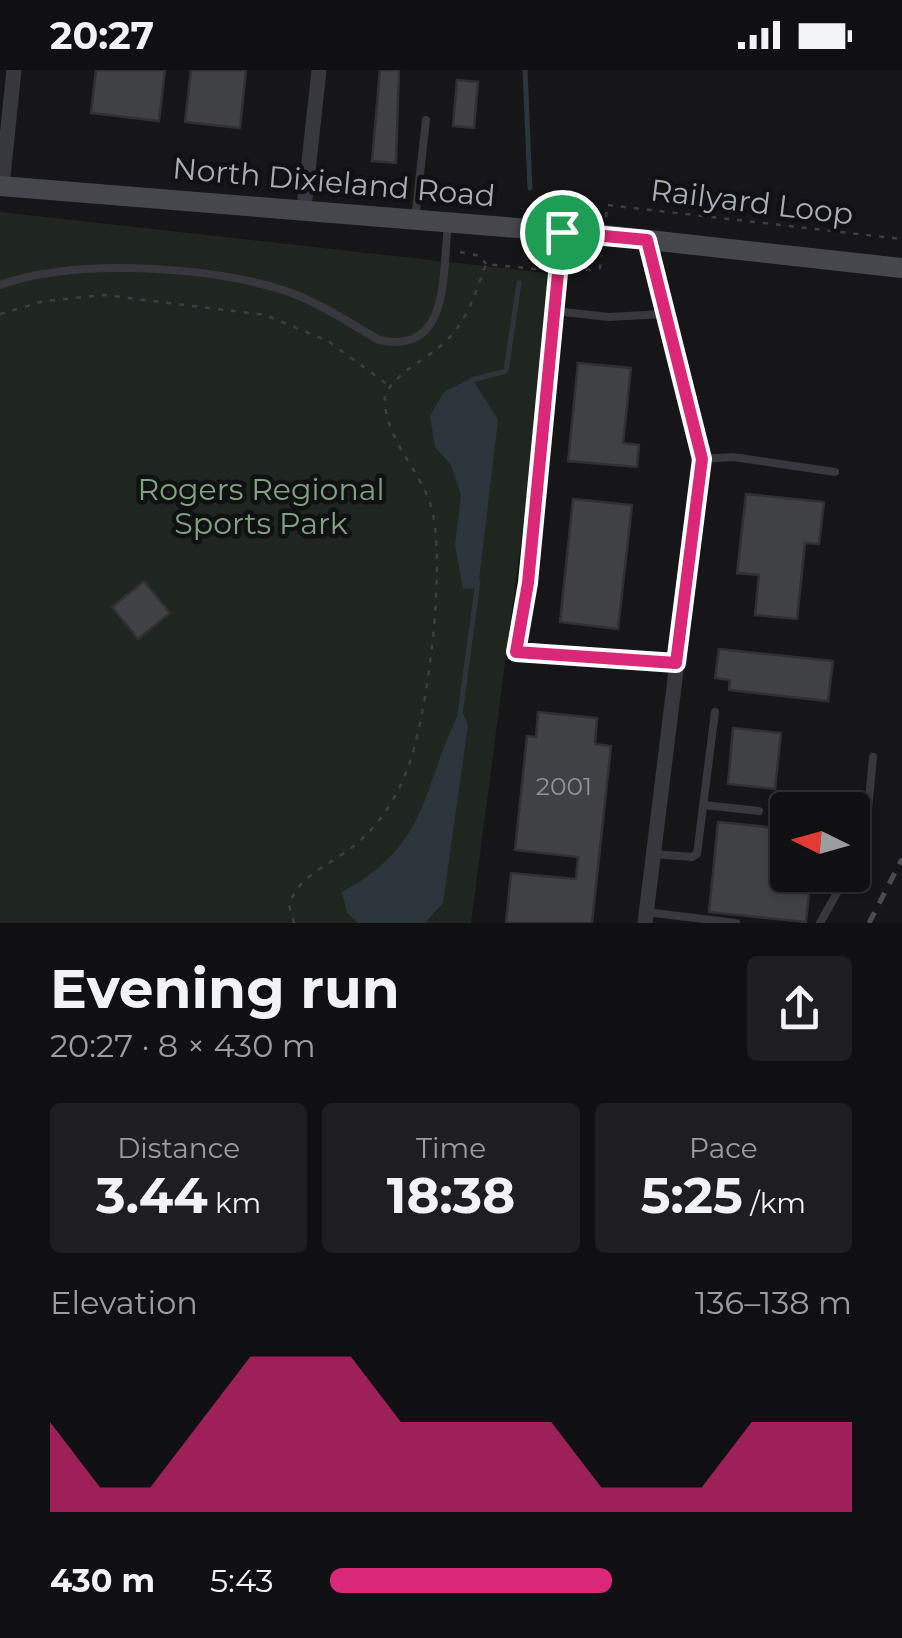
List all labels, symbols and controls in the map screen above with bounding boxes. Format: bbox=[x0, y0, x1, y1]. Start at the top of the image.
text: 20:27 bbox=[50, 12, 154, 59]
street label: North Dixieland Road bbox=[171, 149, 497, 215]
street label: Railyard Loop bbox=[649, 171, 855, 233]
pin bbox=[520, 190, 605, 275]
icon: arrive bbox=[535, 205, 590, 260]
park label: Rogers Regional Sports Park bbox=[138, 471, 384, 542]
house number: 2001 bbox=[536, 771, 592, 801]
north arrow bbox=[770, 792, 870, 892]
map controls bbox=[770, 792, 870, 892]
text: Evening run bbox=[50, 955, 400, 1022]
button: share bbox=[747, 956, 852, 1061]
text: 20:27 · 8 × 430 m bbox=[50, 1026, 316, 1065]
text: Distance bbox=[117, 1131, 240, 1165]
text: Time bbox=[416, 1131, 486, 1165]
text: Pace bbox=[689, 1131, 758, 1165]
text: 3.44 bbox=[96, 1165, 208, 1226]
text: 18:38 bbox=[387, 1165, 515, 1226]
text: 5:25 bbox=[641, 1165, 743, 1226]
text: km bbox=[208, 1186, 261, 1220]
text: /km bbox=[743, 1186, 806, 1220]
text: Elevation bbox=[50, 1283, 198, 1322]
text: 136–138 m bbox=[695, 1283, 852, 1322]
text: 430 m bbox=[50, 1561, 155, 1600]
text: 5:43 bbox=[210, 1561, 274, 1600]

